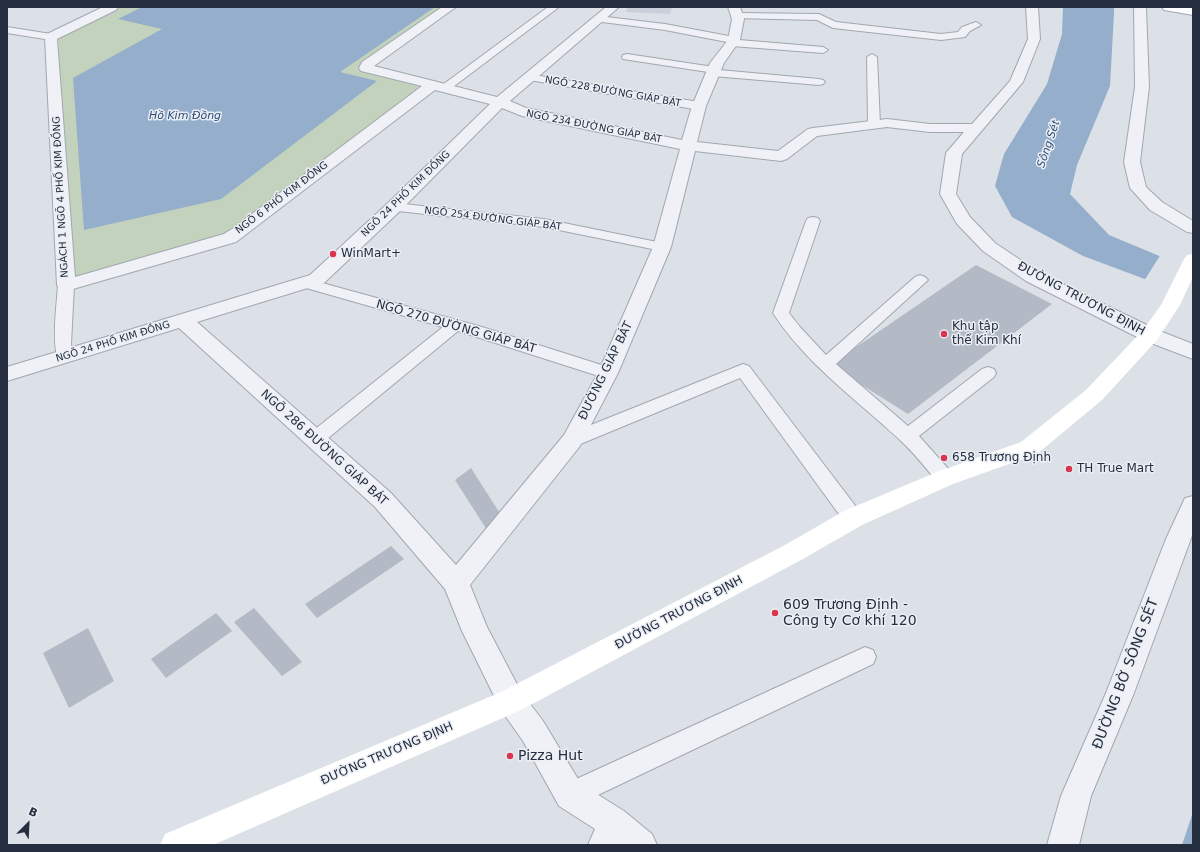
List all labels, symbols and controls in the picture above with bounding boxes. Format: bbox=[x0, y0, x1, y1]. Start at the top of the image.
street label: NGÕ 228 ĐƯỜNG GIÁP BÁT bbox=[544, 74, 682, 110]
street label: NGÕ 234 ĐƯỜNG GIÁP BÁT bbox=[525, 108, 663, 146]
water label: Hồ Kim Đồng bbox=[149, 109, 221, 123]
street label: NGÁCH 1 NGÕ 4 PHỐ KIM ĐỒNG bbox=[51, 116, 71, 278]
water label: Sông Sét bbox=[1035, 119, 1063, 169]
street label: NGÕ 24 PHỐ KIM ĐỒNG bbox=[359, 148, 453, 240]
street label: NGÕ 6 PHỐ KIM ĐỒNG bbox=[233, 159, 331, 237]
street label: NGÕ 254 ĐƯỜNG GIÁP BÁT bbox=[424, 205, 562, 233]
place label: WinMart+ bbox=[341, 247, 401, 261]
marker: WinMart+ bbox=[328, 249, 338, 259]
street label: ĐƯỜNG TRƯƠNG ĐỊNH bbox=[1015, 259, 1147, 339]
street label: NGÕ 270 ĐƯỜNG GIÁP BÁT bbox=[374, 297, 538, 357]
street label: NGÕ 24 PHỐ KIM ĐỒNG bbox=[54, 319, 172, 365]
street label: ĐƯỜNG GIÁP BÁT bbox=[576, 319, 636, 423]
place label: Khu tập thể Kim Khí bbox=[952, 320, 1021, 348]
marker: Khu tập thể Kim Khí bbox=[939, 329, 949, 339]
street label: NGÕ 286 ĐƯỜNG GIÁP BÁT bbox=[258, 387, 390, 509]
place label: 658 Trương Định bbox=[952, 451, 1051, 465]
marker: 658 Trương Định bbox=[939, 453, 949, 463]
place label: TH True Mart bbox=[1077, 462, 1154, 476]
marker: TH True Mart bbox=[1064, 464, 1074, 474]
street label: ĐƯỜNG TRƯƠNG ĐỊNH bbox=[613, 573, 745, 653]
street label: ĐƯỜNG BỜ SÔNG SÉT bbox=[1089, 596, 1163, 752]
place label: 609 Trương Định - Công ty Cơ khí 120 bbox=[783, 597, 917, 630]
marker: 609 Trương Định - Công ty Cơ khí 120 bbox=[770, 608, 780, 618]
street label: ĐƯỜNG TRƯƠNG ĐỊNH bbox=[319, 720, 455, 788]
place label: Pizza Hut bbox=[518, 748, 583, 764]
marker: Pizza Hut bbox=[505, 751, 515, 761]
north arrow bbox=[8, 804, 48, 844]
text: B bbox=[27, 805, 40, 820]

